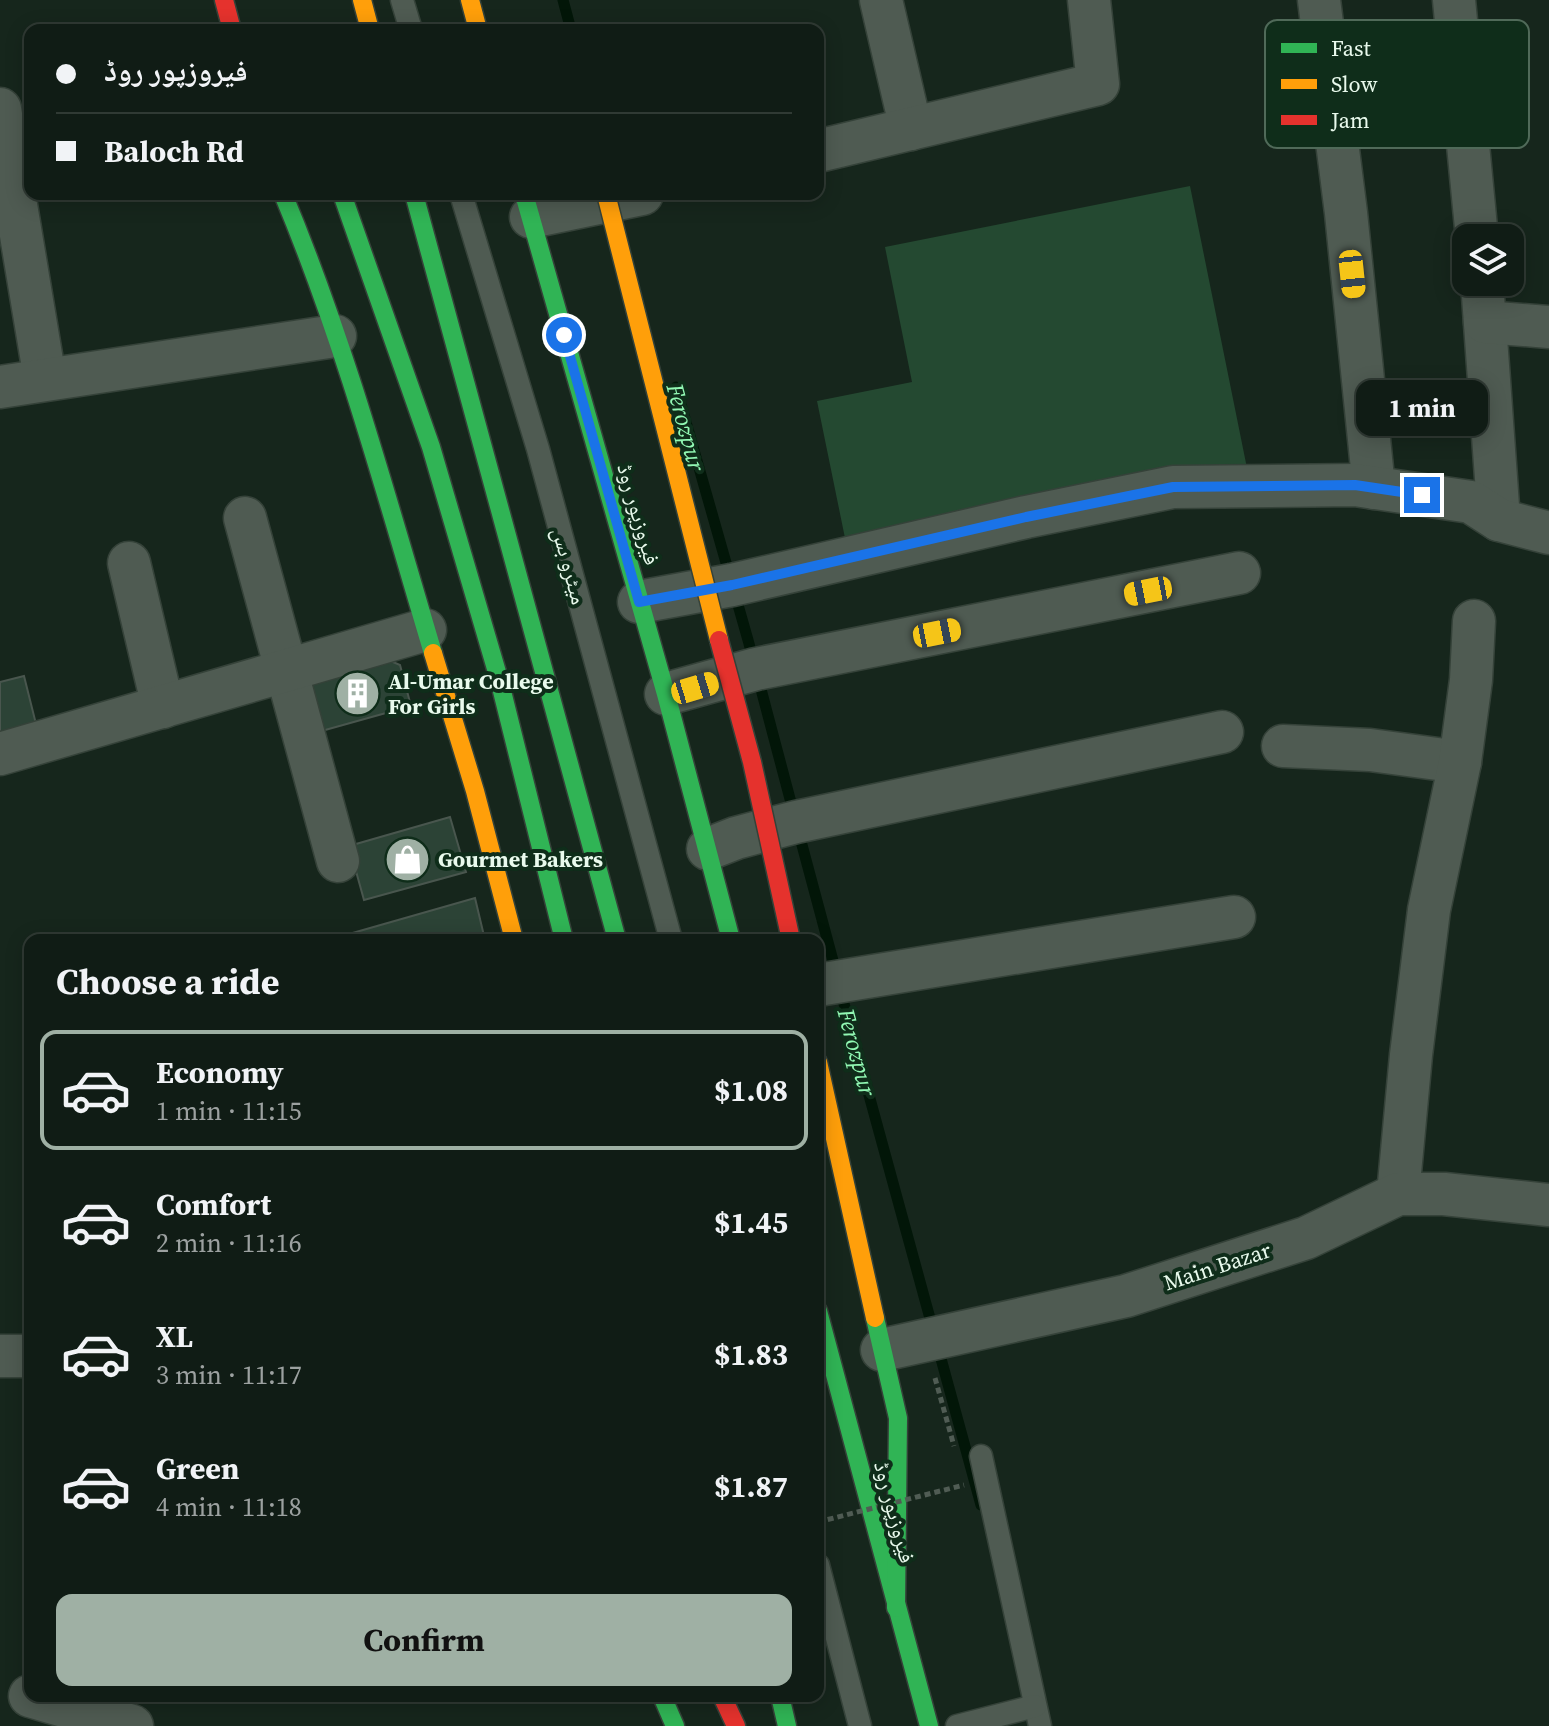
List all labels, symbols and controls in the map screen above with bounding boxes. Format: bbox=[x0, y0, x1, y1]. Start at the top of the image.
legend bbox=[1265, 20, 1529, 148]
text: Fast bbox=[1331, 33, 1372, 63]
text: فیروزپور روڈ bbox=[104, 50, 248, 91]
text: Slow bbox=[1331, 69, 1378, 99]
text: Jam bbox=[1330, 105, 1370, 135]
text: Baloch Rd bbox=[104, 131, 244, 172]
map controls bbox=[1452, 224, 1524, 296]
button: layers bbox=[1452, 224, 1524, 296]
car bbox=[1338, 249, 1366, 299]
route start bbox=[546, 317, 582, 353]
water label: Ferozpur bbox=[658, 378, 714, 476]
callout: 1 min bbox=[1356, 379, 1488, 435]
text: 1 min bbox=[1388, 390, 1456, 426]
street label: فیروزپور روڈ bbox=[610, 460, 668, 568]
route end bbox=[1404, 477, 1440, 513]
street label: میٹرو بس bbox=[545, 524, 595, 608]
car bbox=[1122, 575, 1174, 607]
car bbox=[911, 617, 963, 649]
place label: Al-Umar College For Girls bbox=[388, 666, 554, 721]
building icon: Al-Umar College For Girls bbox=[333, 670, 381, 718]
car bbox=[669, 670, 721, 706]
shop icon: Gourmet Bakers bbox=[383, 835, 431, 883]
place label: Gourmet Bakers bbox=[438, 844, 603, 874]
text: Choose a ride bbox=[56, 957, 279, 1006]
water label: Ferozpur bbox=[829, 1003, 885, 1101]
text: Economy bbox=[156, 1052, 284, 1093]
icon: car bbox=[60, 1054, 132, 1126]
text: $1.08 bbox=[714, 1070, 788, 1111]
text: 1 min · 11:15 bbox=[156, 1093, 302, 1129]
text: Comfort bbox=[156, 1184, 271, 1225]
icon: car bbox=[60, 1186, 132, 1258]
text: $1.45 bbox=[714, 1202, 788, 1243]
text: 2 min · 11:16 bbox=[156, 1225, 302, 1261]
street label: Main Bazar bbox=[1160, 1234, 1275, 1297]
text: XL bbox=[156, 1316, 193, 1357]
icon: car bbox=[60, 1318, 132, 1390]
text: $1.83 bbox=[714, 1334, 788, 1375]
text: 3 min · 11:17 bbox=[156, 1357, 302, 1393]
text: Green bbox=[156, 1448, 239, 1489]
icon: car bbox=[60, 1450, 132, 1522]
street label: فیروزپور روڈ bbox=[867, 1458, 923, 1566]
text: $1.87 bbox=[714, 1466, 788, 1507]
text: 4 min · 11:18 bbox=[156, 1489, 302, 1525]
button: Confirm bbox=[56, 1594, 792, 1686]

